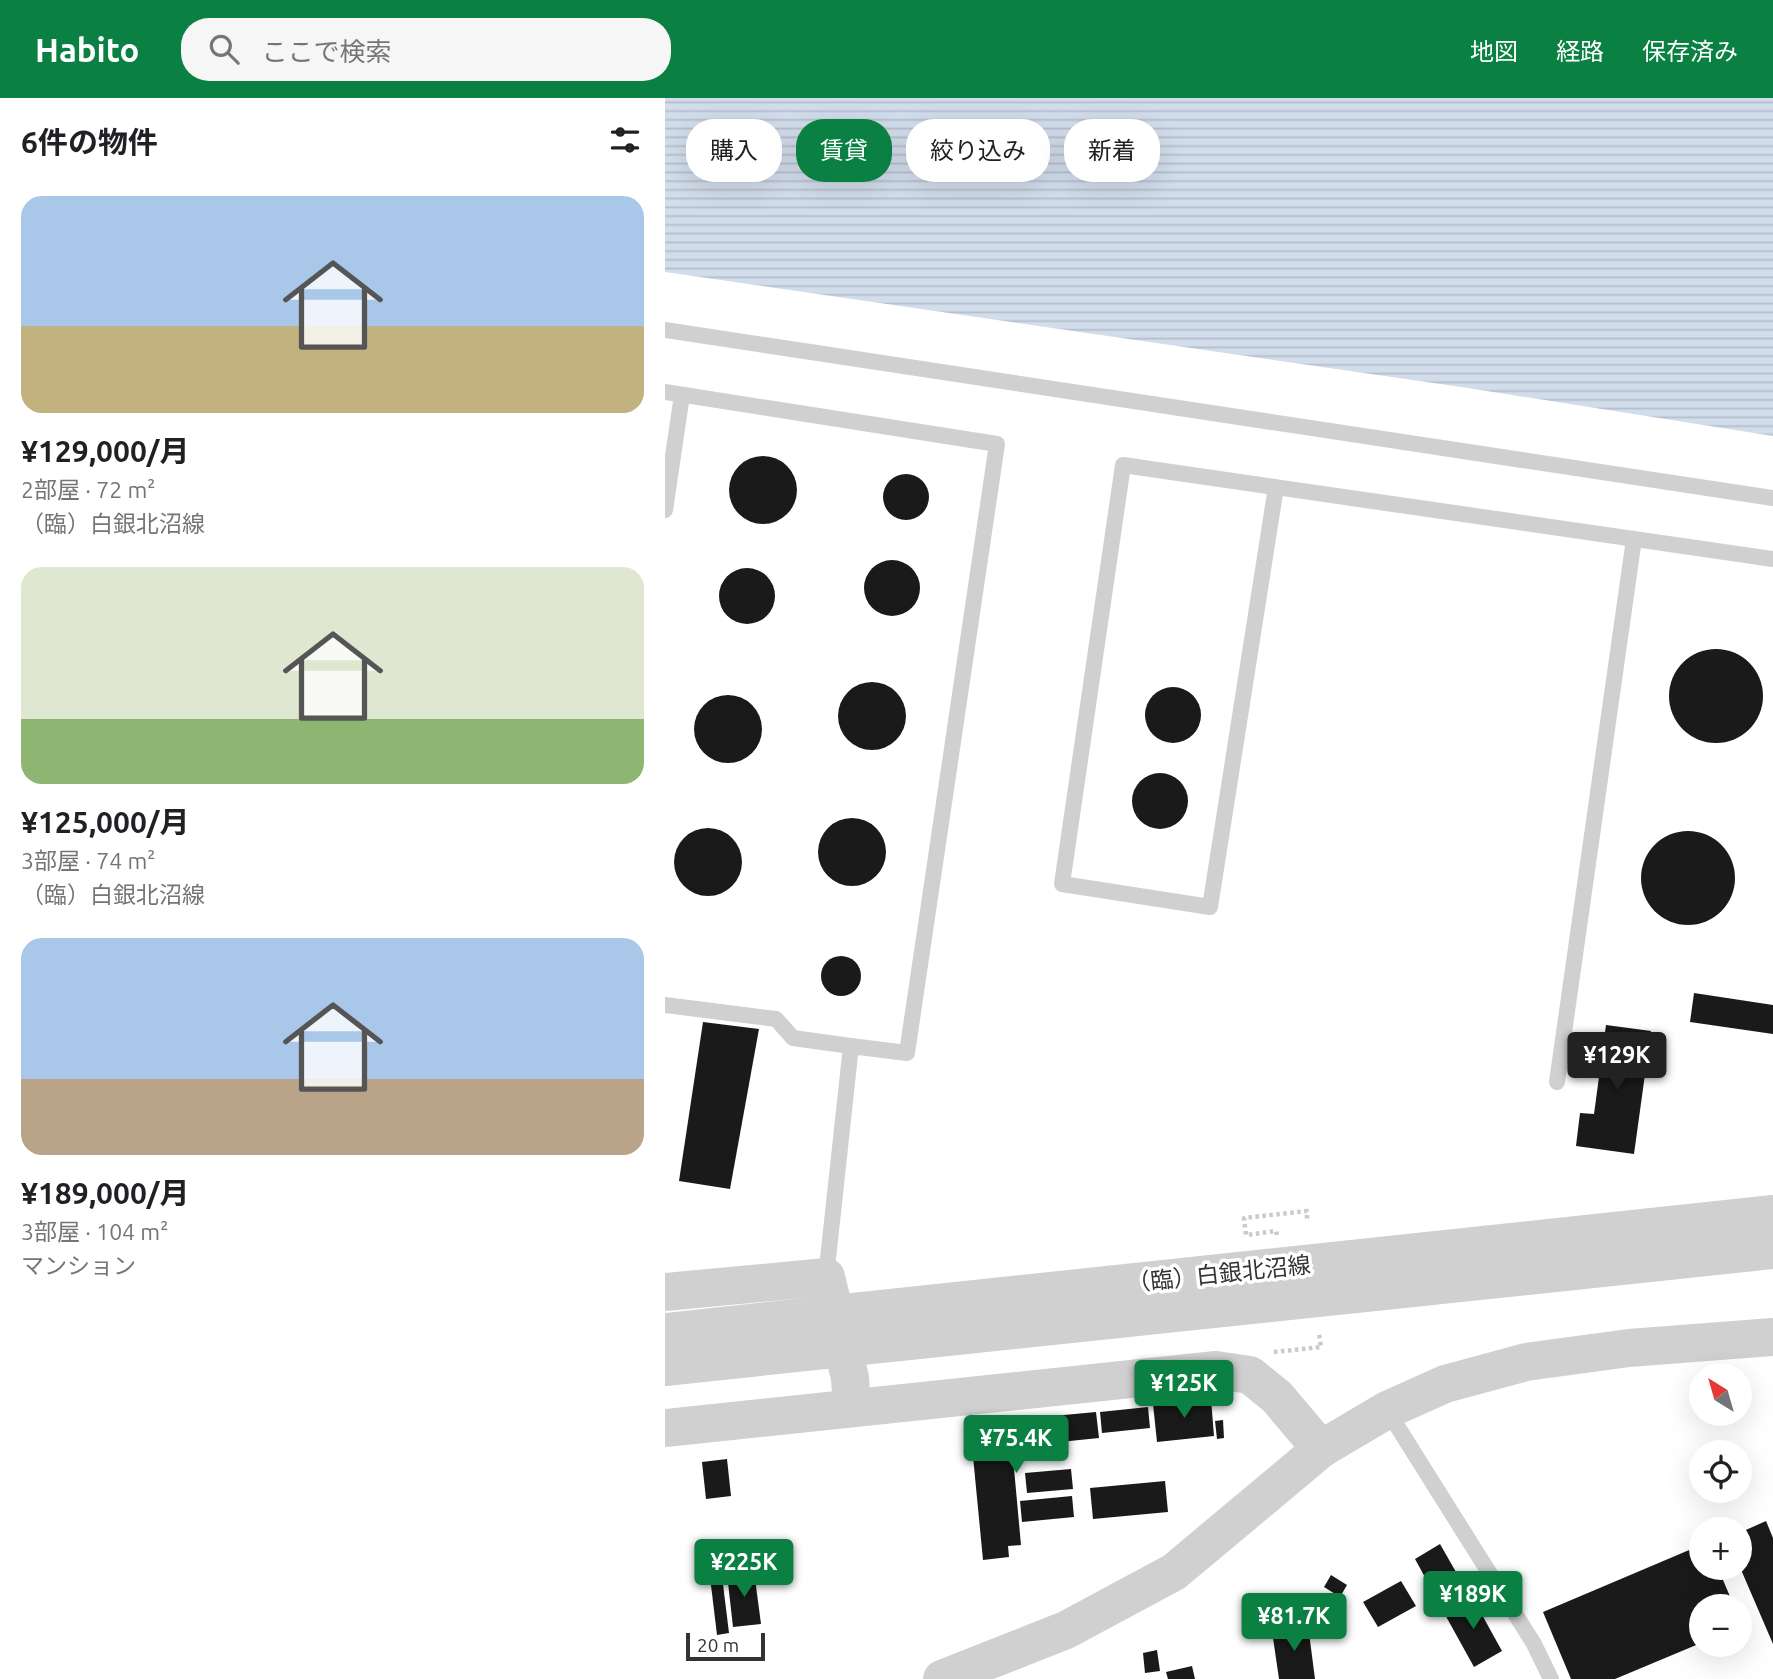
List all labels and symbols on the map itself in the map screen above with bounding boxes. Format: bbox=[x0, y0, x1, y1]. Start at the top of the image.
pin: ¥129K bbox=[1568, 1032, 1666, 1092]
street label: （臨）白銀北沼線 bbox=[1126, 1251, 1312, 1296]
pin: ¥125K bbox=[1135, 1360, 1233, 1420]
north arrow bbox=[1689, 1363, 1752, 1426]
pin: ¥75.4K bbox=[959, 1416, 1073, 1475]
pin: ¥225K bbox=[695, 1540, 793, 1599]
pin: ¥189K bbox=[1424, 1572, 1522, 1631]
pin: ¥81.7K bbox=[1237, 1594, 1351, 1653]
scale bar bbox=[686, 1630, 765, 1662]

